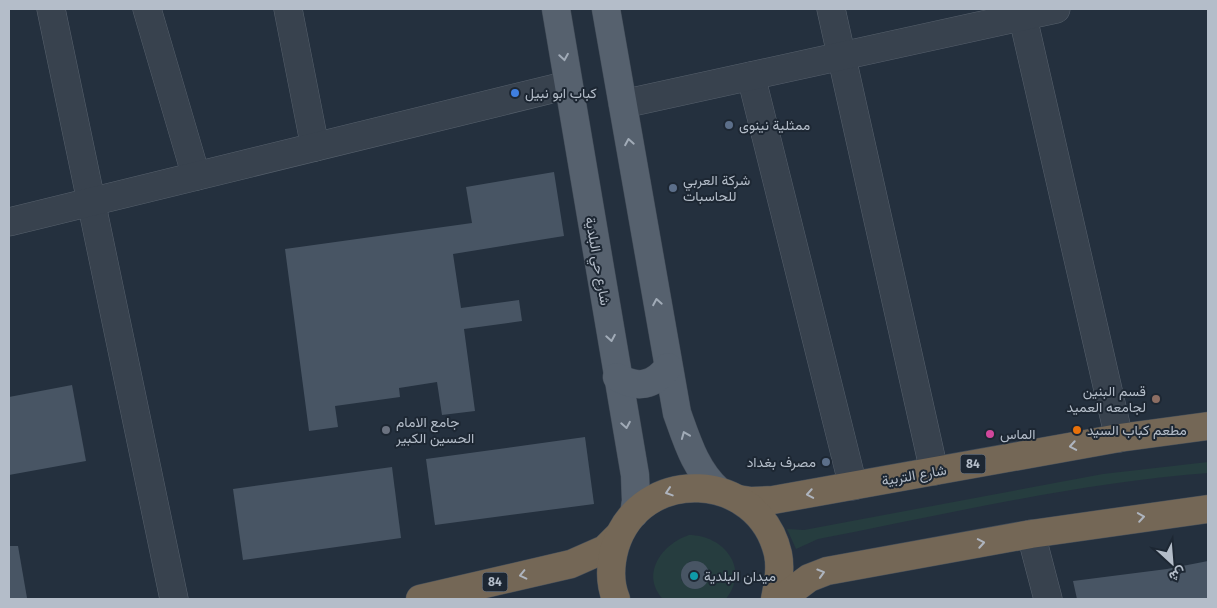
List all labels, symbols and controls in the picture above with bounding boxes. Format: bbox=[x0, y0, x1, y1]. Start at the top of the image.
one-way arrow bbox=[558, 52, 568, 61]
place label: كباب ابو نبيل bbox=[525, 85, 597, 102]
marker: كباب ابو نبيل bbox=[509, 87, 521, 99]
place label: ممثلية نينوى bbox=[739, 117, 810, 134]
marker: ممثلية نينوى bbox=[723, 119, 735, 131]
one-way arrow bbox=[625, 137, 635, 146]
place label: شركة العربي للحاسبات bbox=[683, 172, 750, 205]
marker: شركة العربي للحاسبات bbox=[667, 182, 679, 194]
street label: شارع حي البلدية bbox=[578, 215, 614, 307]
one-way arrow bbox=[652, 297, 662, 306]
one-way arrow bbox=[605, 334, 615, 342]
place label: قسم البنين لجامعه العميد bbox=[1066, 383, 1146, 416]
marker: قسم البنين لجامعه العميد bbox=[1150, 393, 1162, 405]
place label: جامع الامام الحسين الكبير bbox=[395, 414, 474, 447]
one-way arrow bbox=[620, 420, 630, 429]
place label: مطعم كباب السيد bbox=[1087, 422, 1187, 439]
marker: جامع الامام الحسين الكبير bbox=[380, 424, 392, 436]
marker: مطعم كباب السيد bbox=[1071, 424, 1083, 436]
place label: الماس bbox=[1000, 426, 1036, 443]
marker: الماس bbox=[984, 428, 996, 440]
one-way arrow bbox=[681, 431, 691, 439]
one-way arrow bbox=[1069, 440, 1078, 450]
place label: مصرف بغداد bbox=[747, 454, 816, 471]
road number: 84 bbox=[960, 454, 986, 474]
marker: مصرف بغداد bbox=[820, 456, 832, 468]
street label: شارع التربية bbox=[880, 461, 948, 492]
one-way arrow bbox=[665, 486, 674, 496]
one-way arrow bbox=[806, 488, 815, 498]
one-way arrow bbox=[1138, 512, 1146, 523]
one-way arrow bbox=[977, 538, 985, 548]
north arrow bbox=[1147, 538, 1197, 588]
text: ش bbox=[1166, 563, 1189, 586]
place label: ميدان البلدية bbox=[704, 568, 776, 585]
one-way arrow bbox=[519, 569, 528, 580]
one-way arrow bbox=[817, 569, 825, 579]
marker: ميدان البلدية bbox=[688, 570, 700, 582]
road number: 84 bbox=[482, 572, 508, 592]

